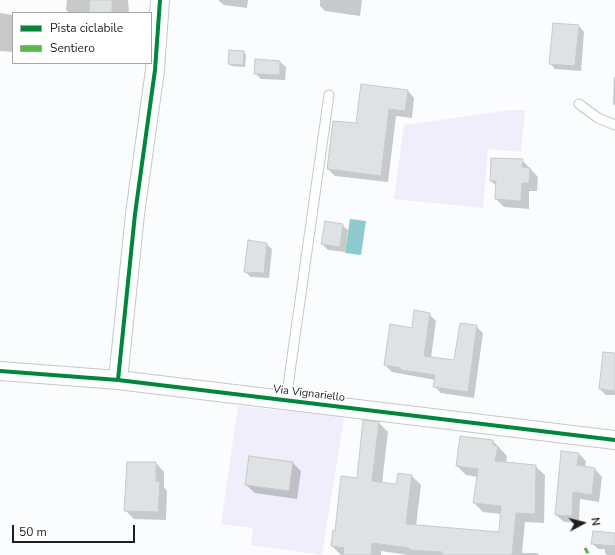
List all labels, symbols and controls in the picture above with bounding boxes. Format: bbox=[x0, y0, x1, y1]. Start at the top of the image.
legend bbox=[12, 12, 152, 64]
text: Pista ciclabile bbox=[50, 20, 123, 36]
text: Sentiero bbox=[50, 40, 95, 56]
street label: Via Vignariello bbox=[272, 383, 346, 405]
north arrow bbox=[563, 503, 603, 543]
text: N bbox=[587, 516, 603, 526]
scale bar bbox=[14, 517, 137, 543]
text: 50 m bbox=[19, 524, 47, 540]

